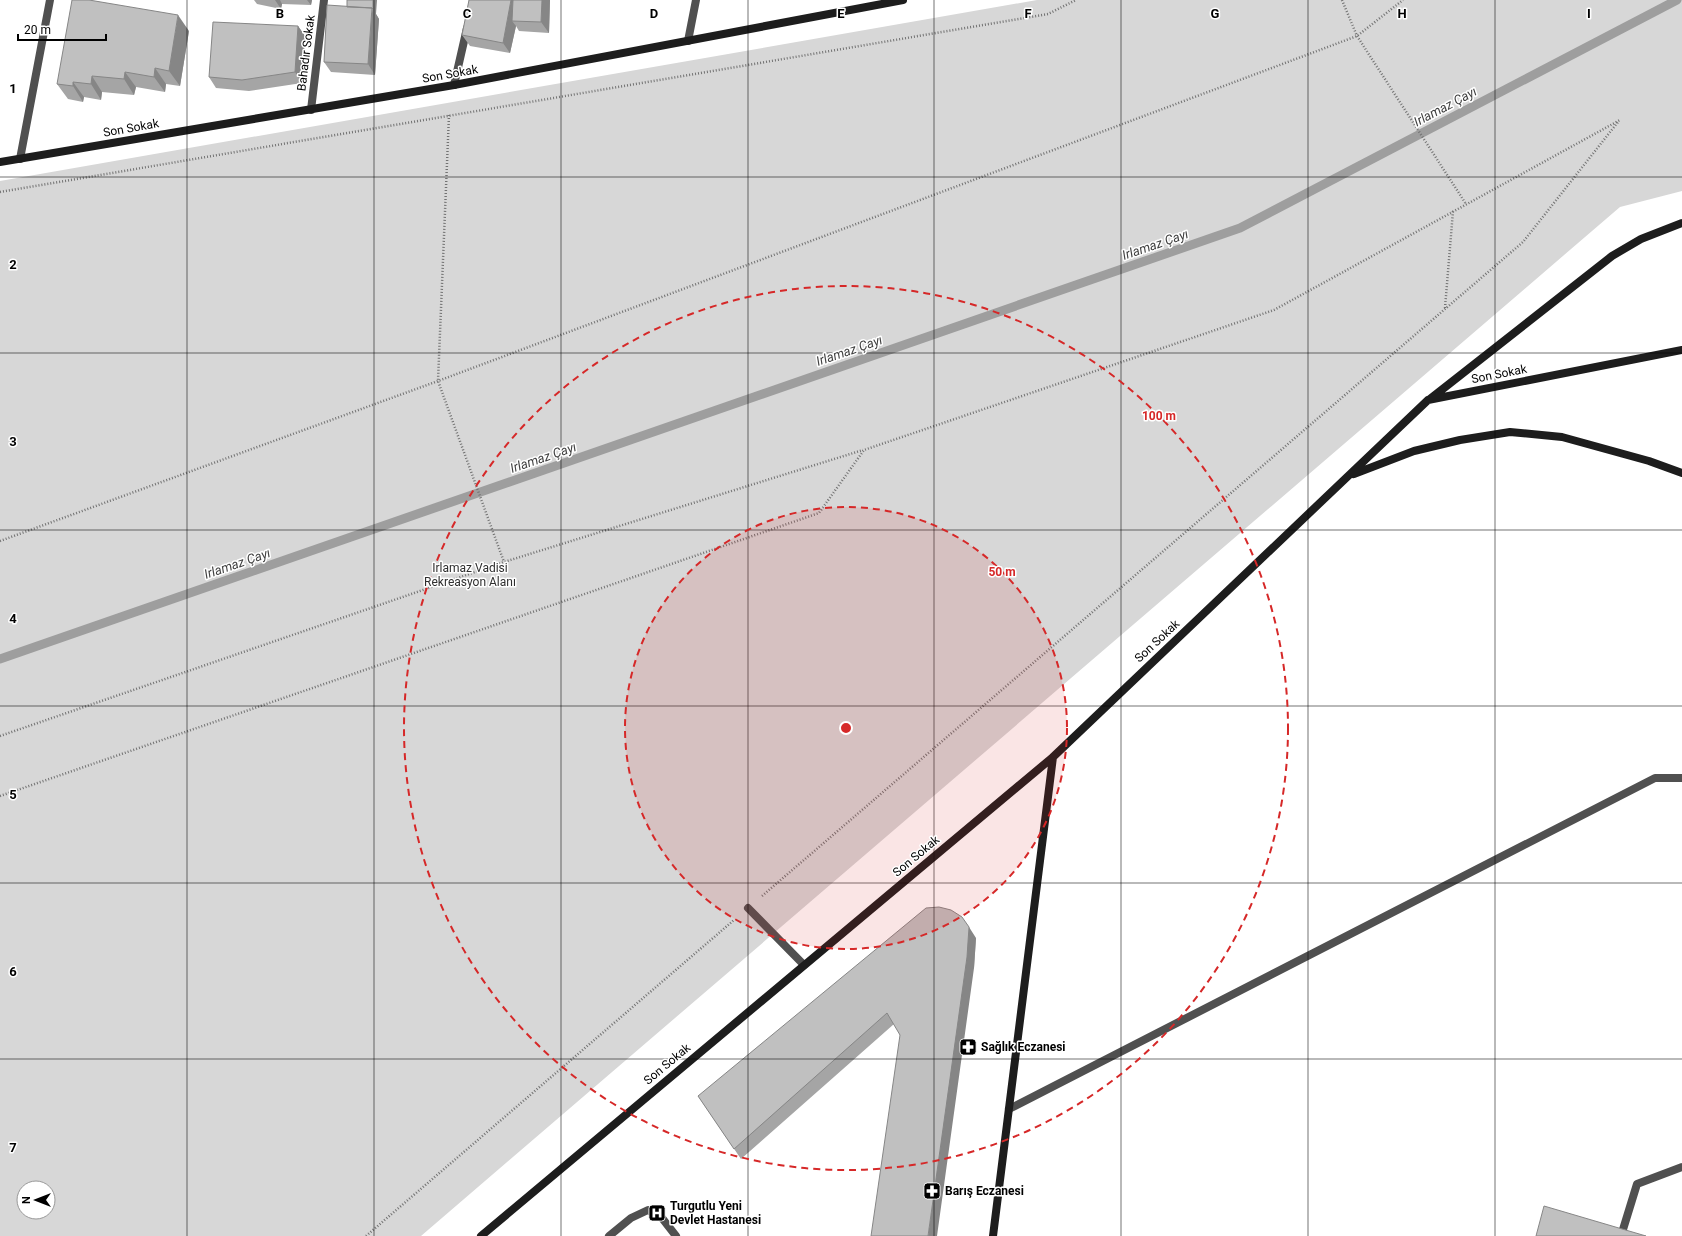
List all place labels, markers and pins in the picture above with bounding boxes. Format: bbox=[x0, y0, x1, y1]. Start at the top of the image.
centre of rings bbox=[839, 721, 853, 735]
pharmacy icon: Sağlık Eczanesi bbox=[958, 1037, 978, 1057]
place label: Sağlık Eczanesi bbox=[981, 1040, 1065, 1054]
pharmacy icon: Barış Eczanesi bbox=[922, 1181, 942, 1201]
place label: Barış Eczanesi bbox=[945, 1184, 1024, 1198]
place label: Turgutlu Yeni Devlet Hastanesi bbox=[670, 1199, 761, 1227]
hospital icon: Turgutlu Yeni Devlet Hastanesi bbox=[647, 1203, 667, 1223]

